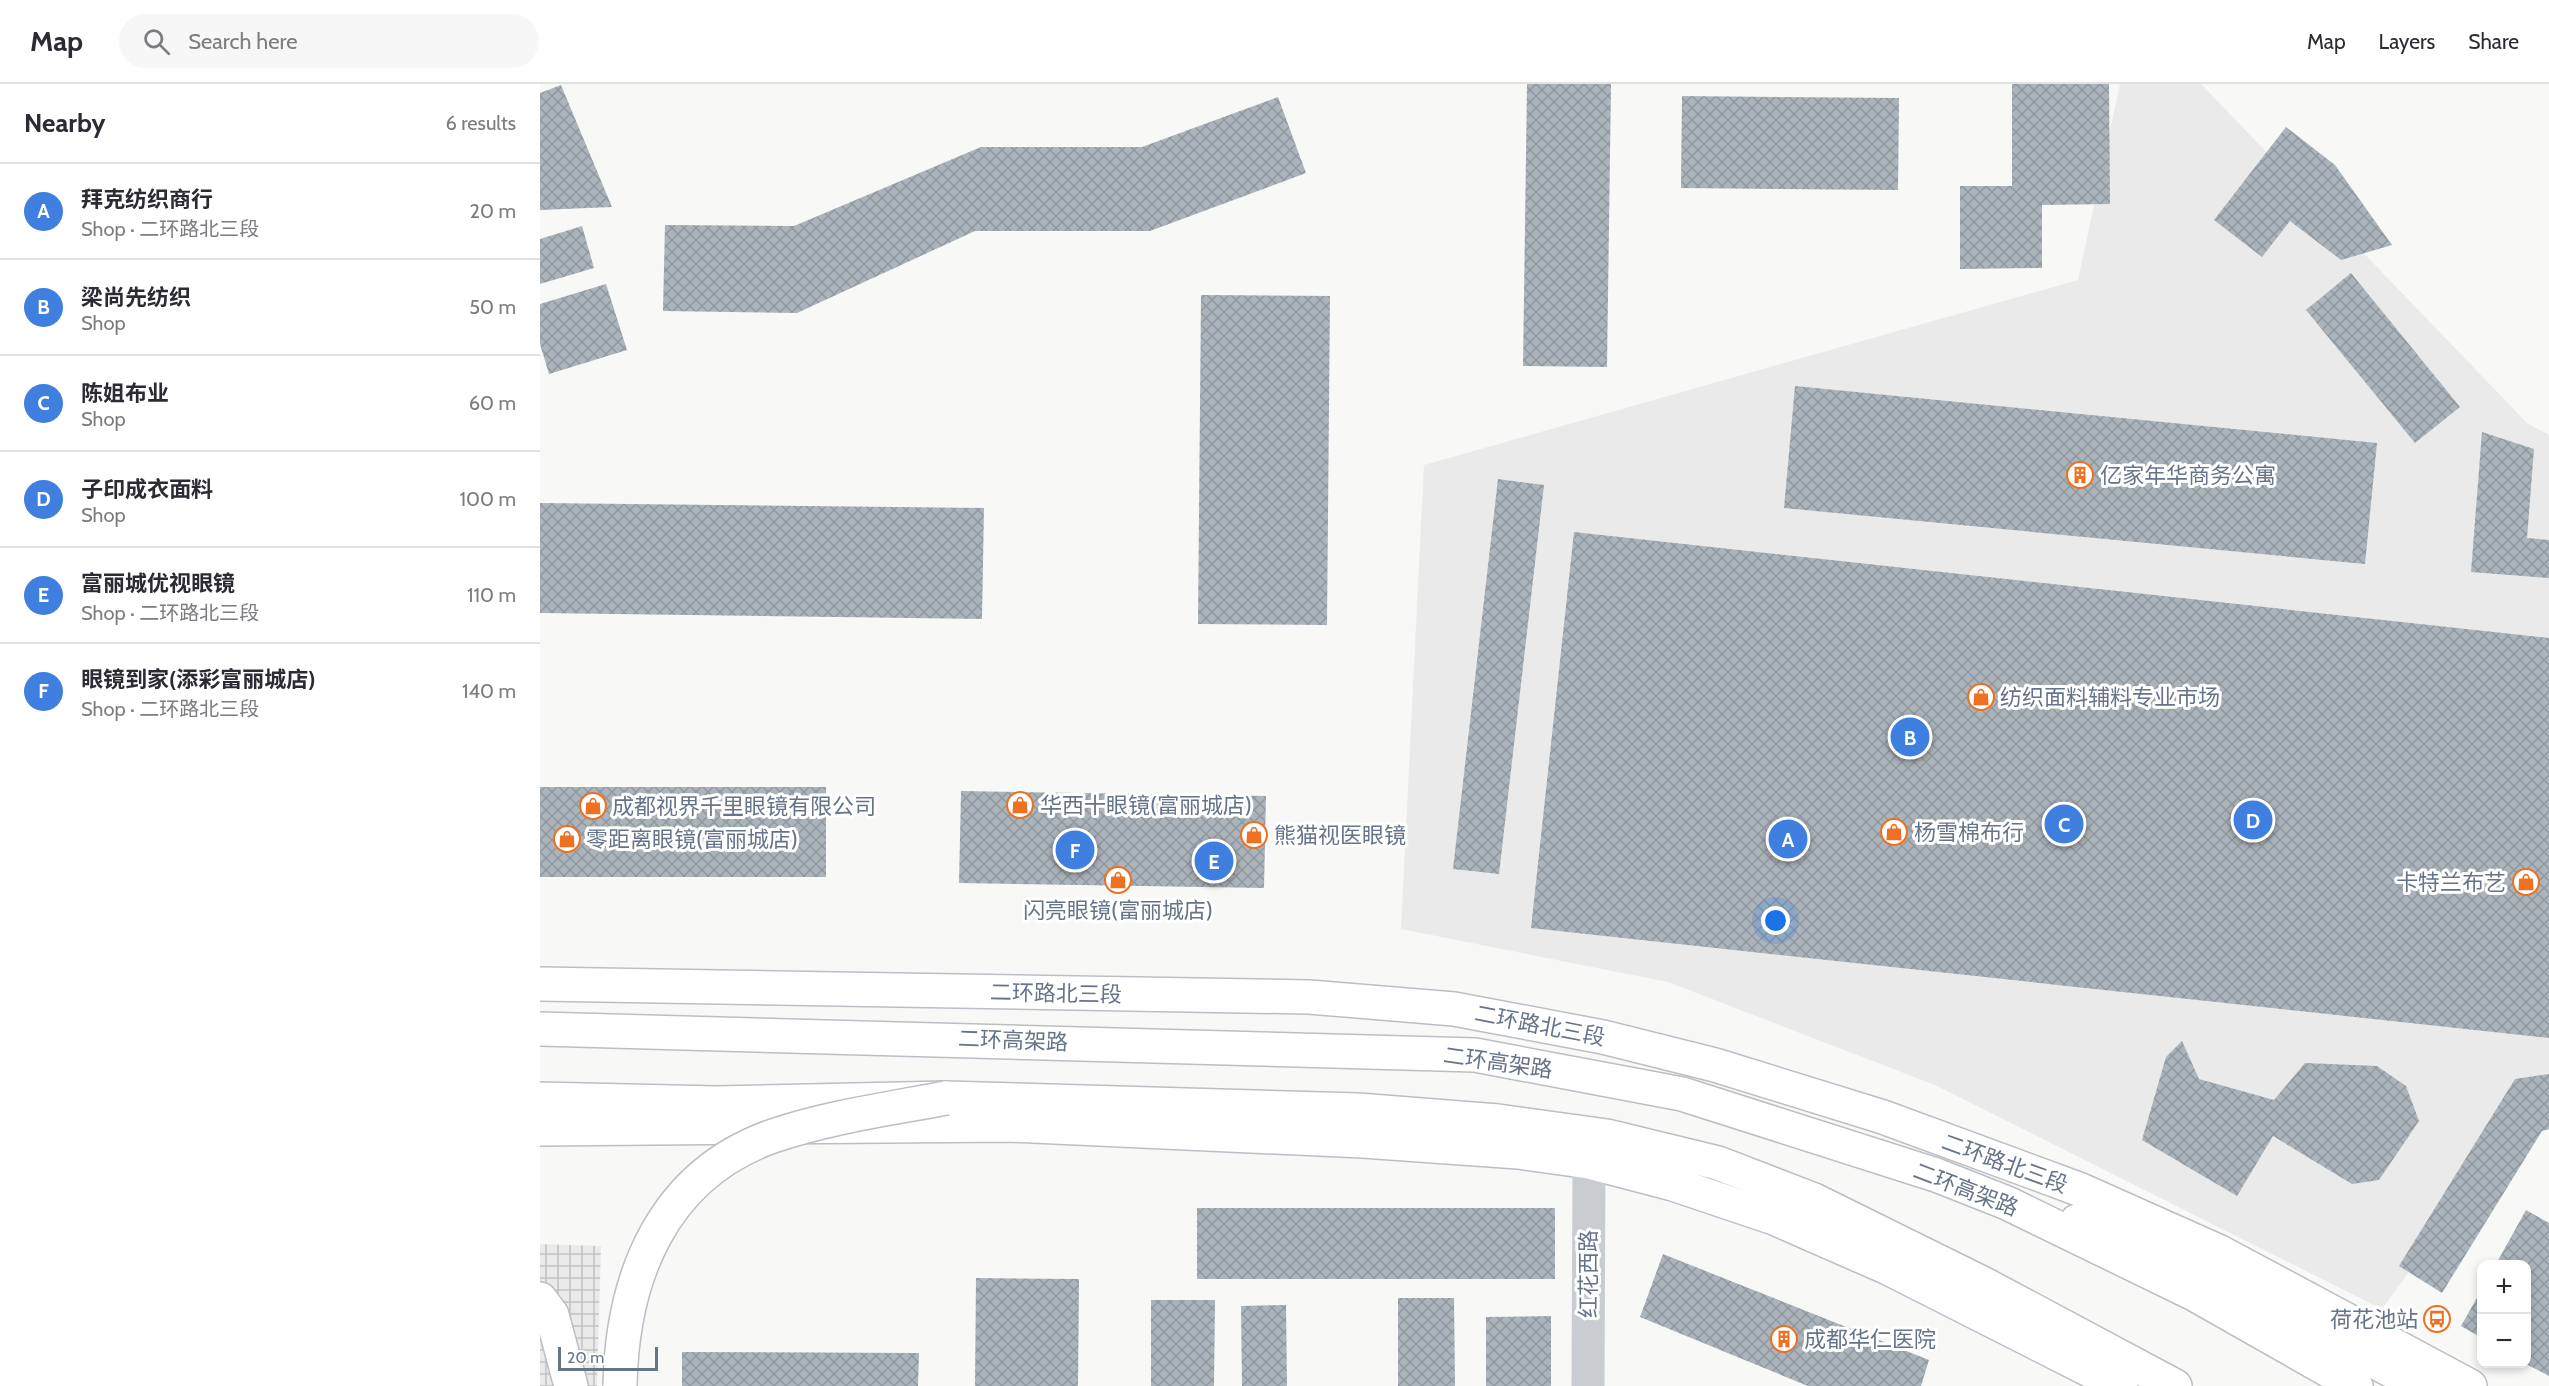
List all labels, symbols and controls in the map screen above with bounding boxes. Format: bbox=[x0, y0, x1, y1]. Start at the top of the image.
search box bbox=[119, 14, 539, 68]
text: Map bbox=[30, 24, 83, 58]
icon: search bbox=[140, 25, 173, 58]
text: Search here bbox=[188, 28, 297, 55]
text: Map bbox=[2307, 29, 2346, 54]
text: Layers bbox=[2379, 29, 2435, 54]
text: Share bbox=[2468, 29, 2519, 54]
text: Nearby bbox=[24, 107, 105, 139]
text: 6 results bbox=[445, 111, 516, 135]
text: 拜克纺织商行 bbox=[81, 186, 213, 213]
text: A bbox=[37, 199, 50, 223]
text: 20 m bbox=[470, 199, 516, 223]
text: Shop · 二环路北三段 bbox=[81, 217, 259, 241]
text: 梁尚先纺织 bbox=[81, 284, 191, 311]
text: B bbox=[37, 295, 50, 319]
text: 50 m bbox=[469, 295, 516, 319]
text: Shop bbox=[81, 311, 126, 335]
text: 陈姐布业 bbox=[81, 380, 169, 407]
text: C bbox=[37, 391, 50, 415]
text: 60 m bbox=[469, 391, 516, 415]
text: Shop bbox=[81, 407, 126, 431]
building icon: 亿家年华商务公寓 bbox=[2065, 460, 2095, 490]
place label: 亿家年华商务公寓 bbox=[2100, 462, 2276, 489]
text: 子印成衣面料 bbox=[81, 476, 213, 503]
text: D bbox=[36, 487, 51, 511]
text: 100 m bbox=[460, 487, 516, 511]
text: Shop bbox=[81, 503, 126, 527]
text: 富丽城优视眼镜 bbox=[81, 570, 235, 597]
text: E bbox=[38, 583, 49, 607]
text: 110 m bbox=[467, 583, 516, 607]
text: Shop · 二环路北三段 bbox=[81, 601, 259, 625]
text: 眼镜到家(添彩富丽城店) bbox=[81, 666, 315, 693]
text: F bbox=[38, 679, 49, 703]
text: 140 m bbox=[462, 679, 516, 703]
shop icon: 纺织面料辅料专业市场 bbox=[1966, 682, 1996, 712]
place label: 纺织面料辅料专业市场 bbox=[2000, 684, 2220, 711]
text: Shop · 二环路北三段 bbox=[81, 697, 259, 721]
pin: B bbox=[1890, 714, 1930, 760]
shop icon: 华西十眼镜(富丽城店) bbox=[1005, 790, 1035, 820]
shop icon: 成都视界千里眼镜有限公司 bbox=[578, 791, 608, 821]
place label: 华西十眼镜(富丽城店) bbox=[1040, 792, 1252, 819]
place label: 成都视界千里眼镜有限公司 bbox=[612, 793, 876, 820]
pin: D bbox=[2234, 798, 2272, 842]
pin: C bbox=[2044, 802, 2084, 846]
pin: A bbox=[1768, 816, 1808, 861]
shop icon: 杨雪棉布行 bbox=[1879, 817, 1909, 847]
place label: 杨雪棉布行 bbox=[1914, 819, 2024, 846]
shop icon: 熊猫视医眼镜 bbox=[1239, 820, 1269, 850]
place label: 熊猫视医眼镜 bbox=[1274, 822, 1406, 849]
shop icon: 零距离眼镜(富丽城店) bbox=[552, 824, 582, 854]
place label: 零距离眼镜(富丽城店) bbox=[586, 826, 798, 853]
pin: F bbox=[1056, 828, 1094, 873]
pin: E bbox=[1194, 838, 1234, 884]
shop icon: 闪亮眼镜(富丽城店) bbox=[1103, 865, 1133, 895]
shop icon: 卡特兰布艺 bbox=[2511, 867, 2541, 897]
place label: 卡特兰布艺 bbox=[2396, 869, 2506, 896]
place label: 闪亮眼镜(富丽城店) bbox=[1023, 897, 1213, 924]
your location bbox=[1761, 906, 1790, 935]
street label: 二环路北三段 bbox=[990, 979, 1122, 1008]
street label: 二环路北三段 bbox=[1473, 1000, 1607, 1051]
street label: 二环高架路 bbox=[958, 1025, 1068, 1056]
street label: 二环高架路 bbox=[1442, 1041, 1554, 1084]
street label: 二环路北三段 bbox=[1938, 1128, 2071, 1199]
street label: 二环高架路 bbox=[1910, 1157, 2022, 1222]
street label: 红花西路 bbox=[1575, 1230, 1602, 1318]
map controls bbox=[2477, 1260, 2531, 1368]
button: + bbox=[2477, 1260, 2531, 1314]
bus stop icon: 荷花池站 bbox=[2422, 1304, 2452, 1334]
place label: 荷花池站 bbox=[2330, 1306, 2418, 1333]
button: − bbox=[2477, 1314, 2531, 1368]
building icon: 成都华仁医院 bbox=[1769, 1324, 1799, 1354]
place label: 成都华仁医院 bbox=[1804, 1326, 1936, 1353]
scale bar bbox=[558, 1344, 658, 1372]
text: 20 m bbox=[567, 1348, 604, 1367]

